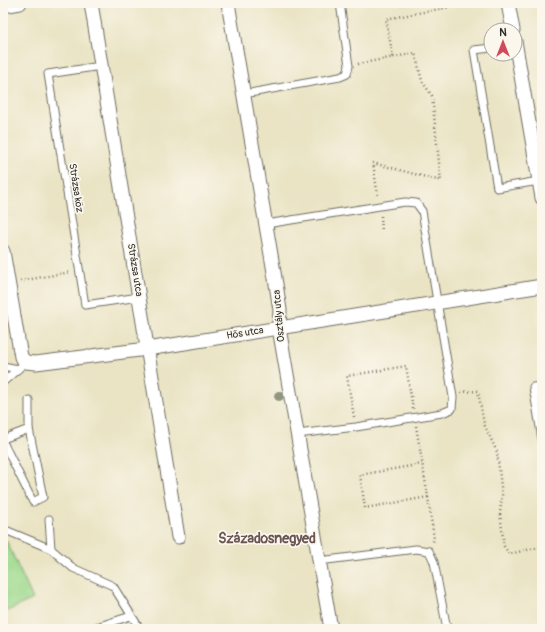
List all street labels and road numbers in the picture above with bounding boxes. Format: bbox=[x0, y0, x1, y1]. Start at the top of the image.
street label: Strázsa köz bbox=[66, 163, 86, 213]
street label: Strázsa utca bbox=[125, 243, 145, 298]
street label: Osztály utca bbox=[271, 289, 287, 343]
street label: Hős utca bbox=[226, 324, 265, 342]

